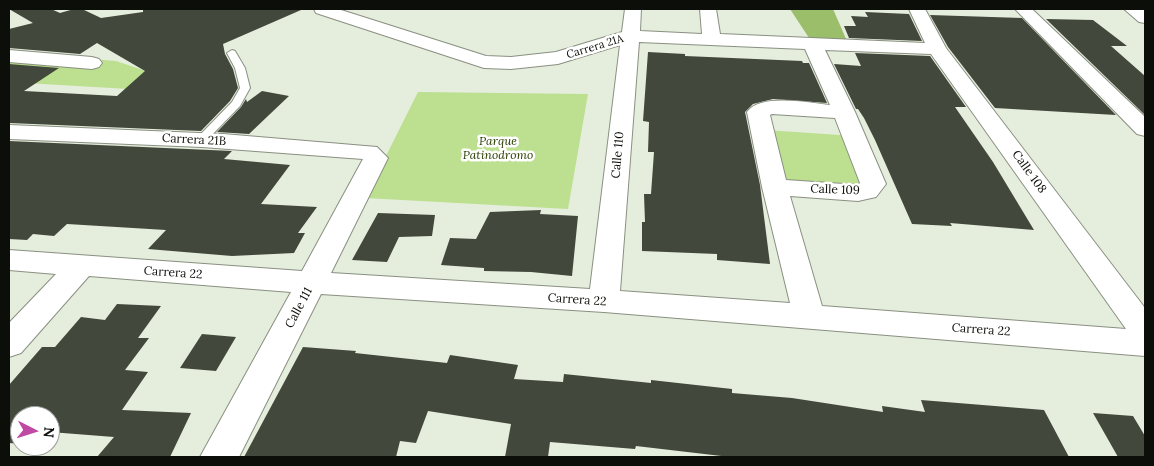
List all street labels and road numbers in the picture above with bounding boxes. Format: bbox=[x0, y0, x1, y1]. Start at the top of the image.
street label: Carrera 21A bbox=[565, 32, 625, 62]
street label: Carrera 21B bbox=[162, 131, 226, 149]
street label: Calle 110 bbox=[609, 131, 627, 179]
street label: Calle 108 bbox=[1009, 148, 1049, 196]
street label: Calle 109 bbox=[810, 182, 860, 198]
street label: Carrera 22 bbox=[143, 264, 203, 282]
street label: Calle 111 bbox=[282, 285, 316, 331]
street label: Carrera 22 bbox=[547, 291, 607, 309]
street label: Carrera 22 bbox=[951, 321, 1011, 339]

